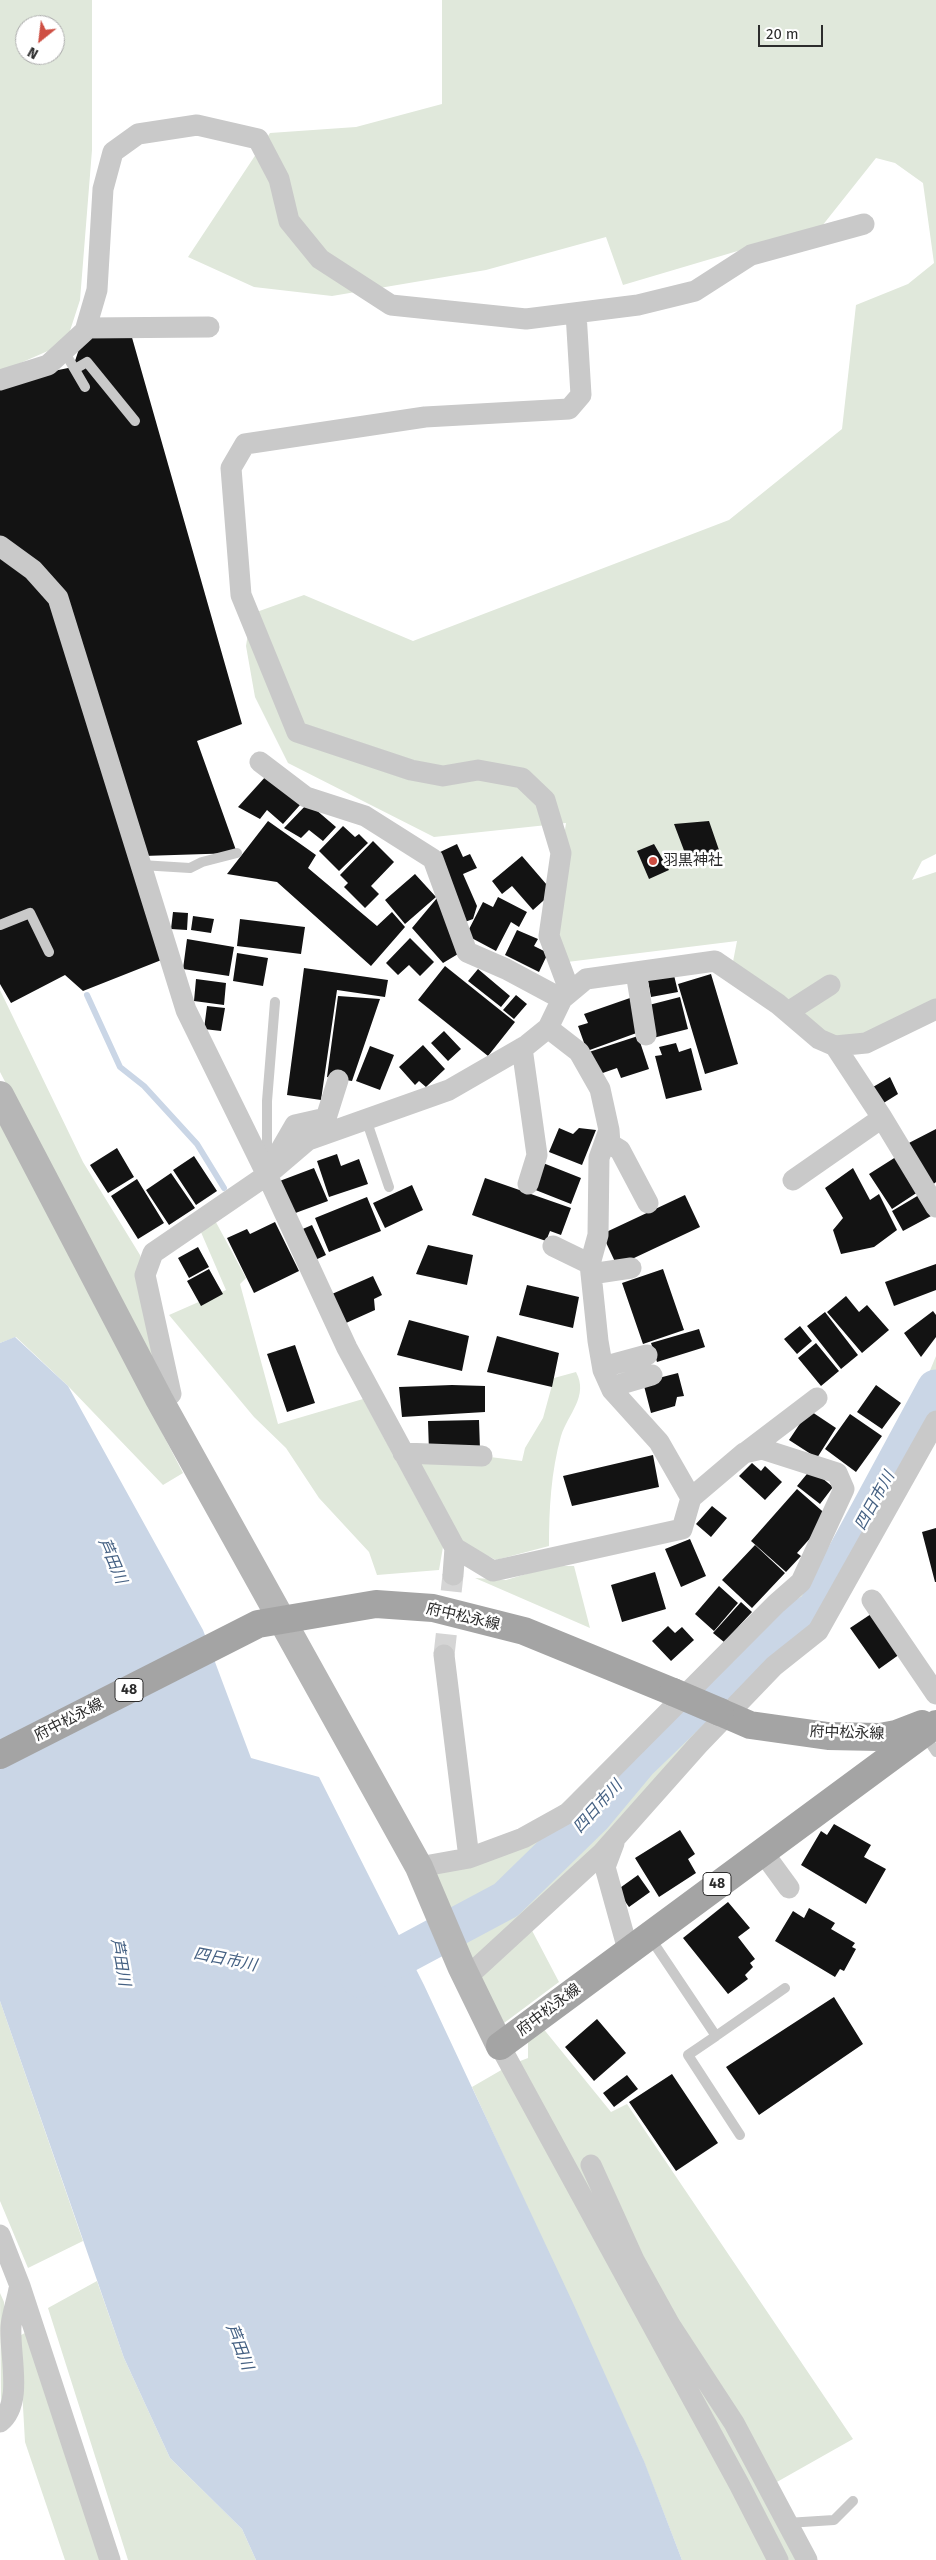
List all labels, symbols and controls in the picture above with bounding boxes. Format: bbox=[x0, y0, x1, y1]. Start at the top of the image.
north arrow bbox=[15, 15, 65, 65]
scale bar bbox=[761, 15, 826, 47]
text: 20 m bbox=[766, 25, 799, 43]
text: N bbox=[25, 43, 41, 62]
place label: 羽黒神社 bbox=[663, 852, 723, 870]
marker: 羽黒神社 bbox=[647, 855, 659, 867]
water label: 四日市川 bbox=[851, 1468, 899, 1534]
water label: 芦田川 bbox=[94, 1535, 130, 1587]
street label: 府中松永線 bbox=[424, 1600, 502, 1634]
road number: 48 bbox=[115, 1678, 143, 1702]
street label: 府中松永線 bbox=[32, 1695, 106, 1745]
street label: 府中松永線 bbox=[809, 1723, 885, 1743]
water label: 四日市川 bbox=[569, 1777, 627, 1837]
road number: 48 bbox=[703, 1872, 731, 1896]
water label: 芦田川 bbox=[106, 1937, 134, 1987]
water label: 四日市川 bbox=[192, 1944, 258, 1976]
street label: 府中松永線 bbox=[514, 1980, 584, 2040]
water label: 芦田川 bbox=[221, 2321, 257, 2373]

